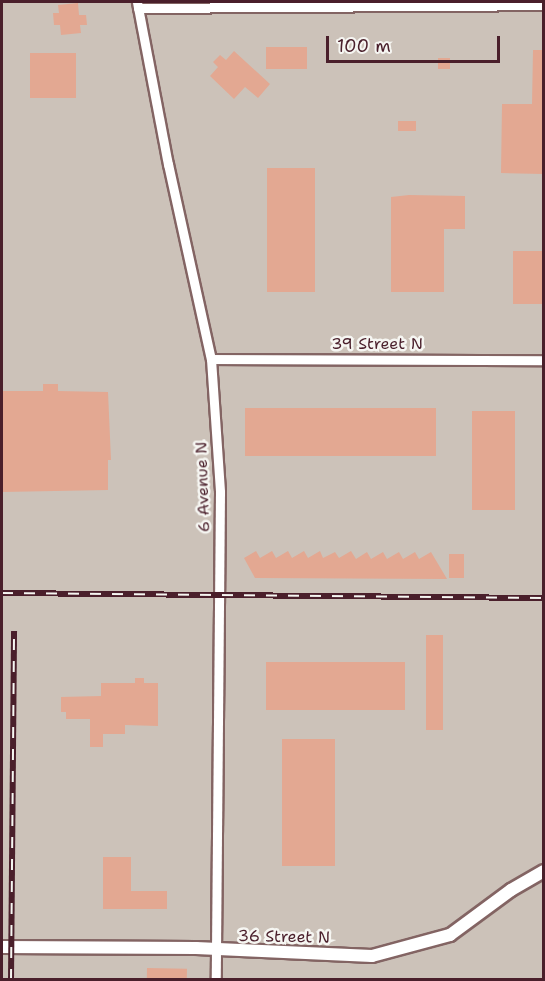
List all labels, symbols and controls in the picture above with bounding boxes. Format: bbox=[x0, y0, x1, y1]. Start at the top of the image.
scale bar bbox=[329, 24, 503, 62]
text: 100 m bbox=[337, 34, 391, 58]
street label: 39 Street N bbox=[331, 334, 423, 354]
street label: 6 Avenue N bbox=[192, 441, 214, 533]
street label: 36 Street N bbox=[238, 927, 330, 947]

